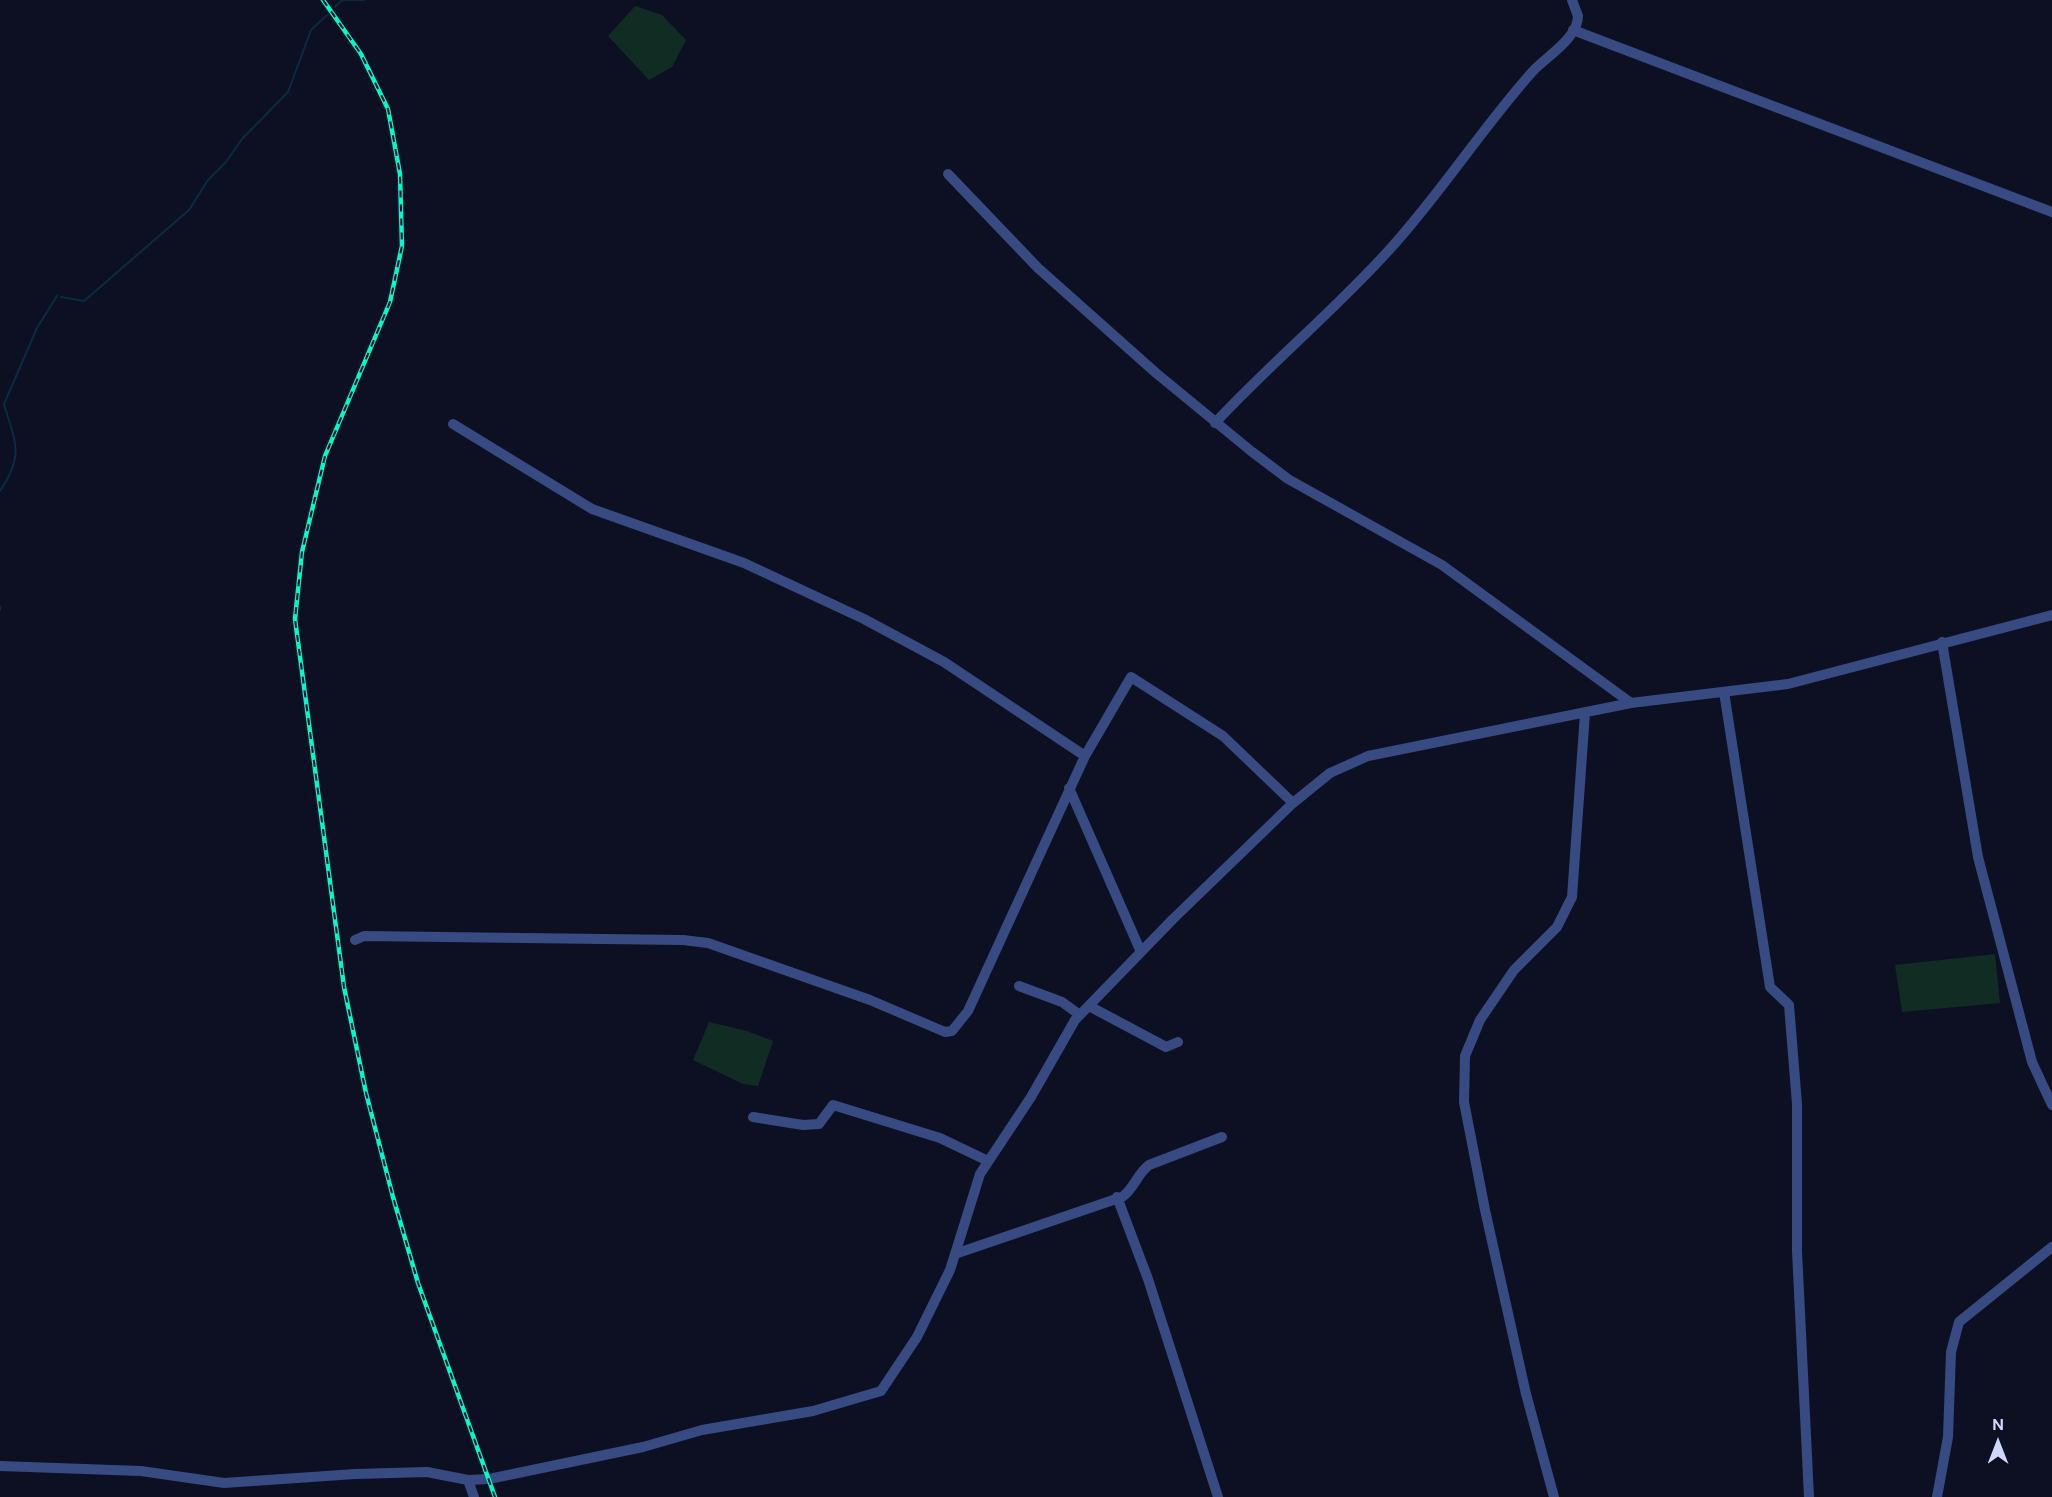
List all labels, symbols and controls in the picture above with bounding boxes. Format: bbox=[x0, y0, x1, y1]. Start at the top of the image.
north arrow bbox=[1968, 1413, 2028, 1473]
text: N bbox=[1992, 1414, 2004, 1435]

